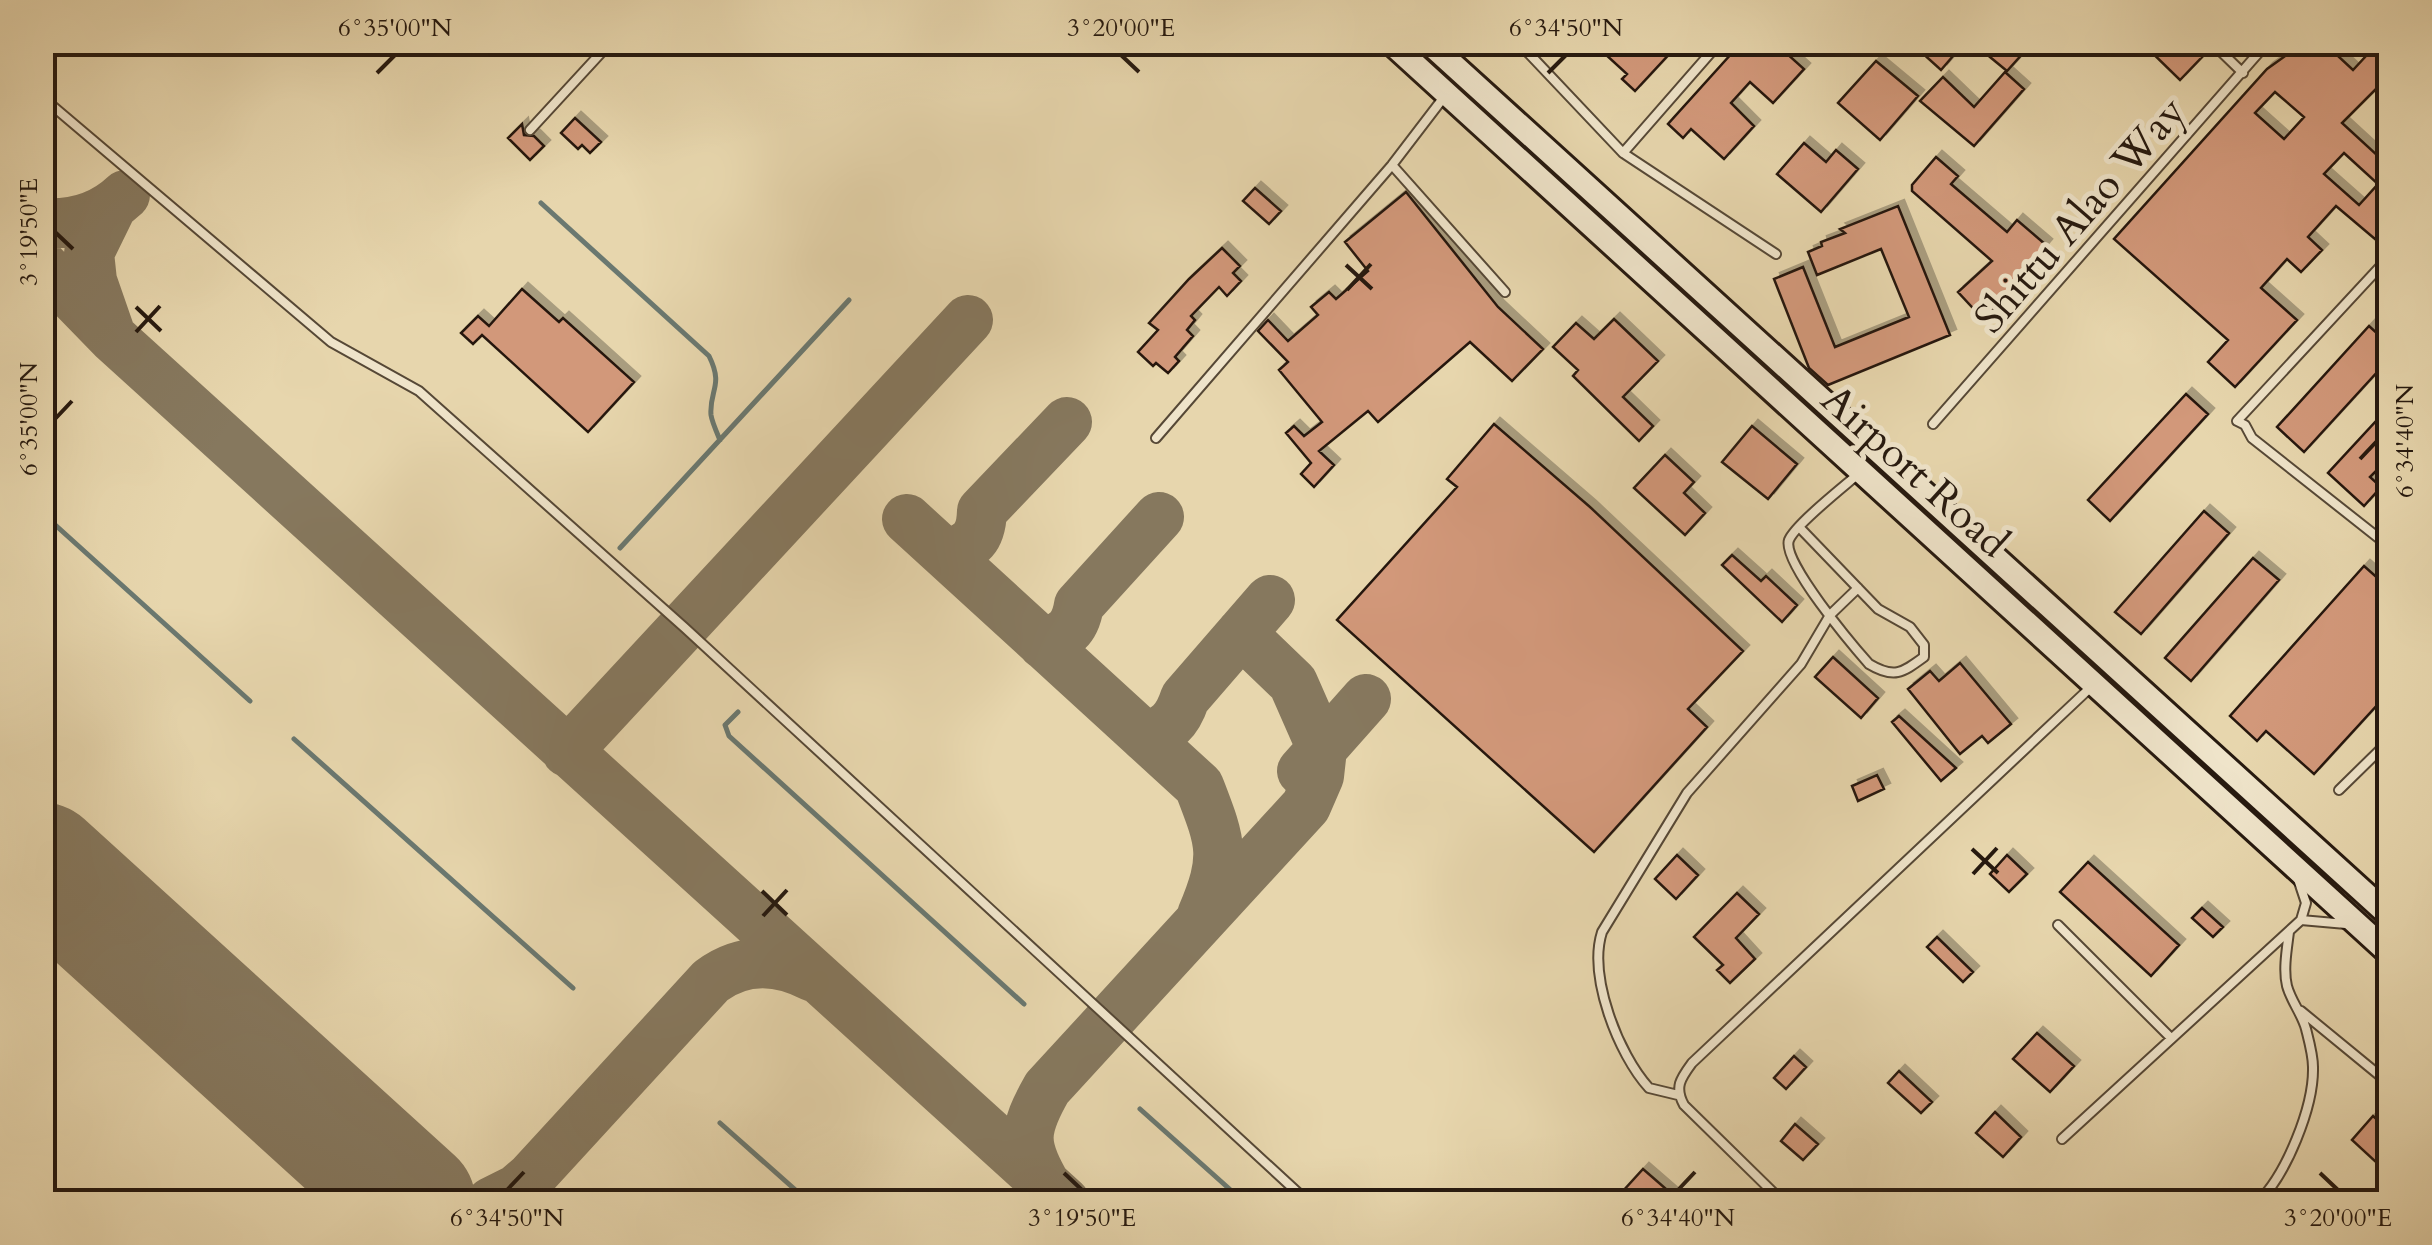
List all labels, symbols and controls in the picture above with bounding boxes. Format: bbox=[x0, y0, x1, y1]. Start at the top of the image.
text: 6°35'00"N bbox=[338, 11, 452, 45]
text: 3°20'00"E bbox=[1067, 11, 1175, 45]
text: 6°34'50"N bbox=[1509, 11, 1623, 45]
street label: Shittu Alao Way bbox=[1961, 85, 2199, 345]
text: 3°19'50"E bbox=[12, 178, 46, 286]
text: 6°35'00"N bbox=[12, 362, 46, 476]
street label: Airport Road bbox=[1809, 372, 2021, 571]
text: 6°34'40"N bbox=[2388, 384, 2422, 498]
text: 6°34'50"N bbox=[450, 1201, 564, 1235]
text: 3°19'50"E bbox=[1028, 1201, 1136, 1235]
text: 6°34'40"N bbox=[1621, 1201, 1735, 1235]
text: 3°20'00"E bbox=[2284, 1201, 2392, 1235]

